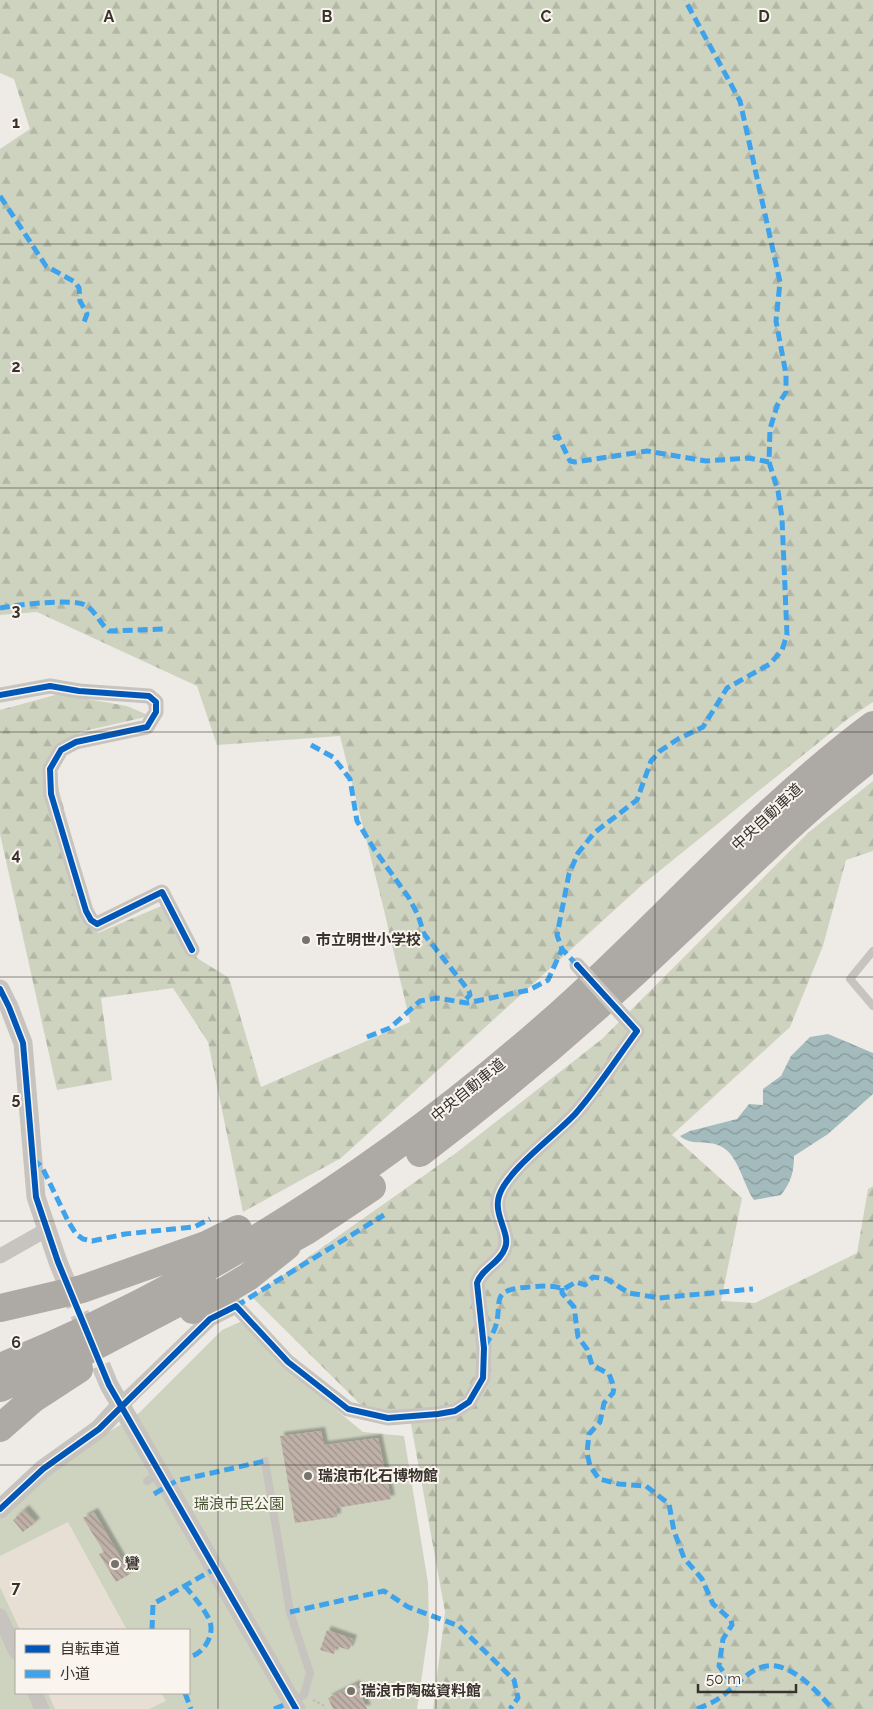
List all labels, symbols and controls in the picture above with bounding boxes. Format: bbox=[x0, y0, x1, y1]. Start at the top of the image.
text: A bbox=[104, 7, 115, 26]
text: B bbox=[322, 7, 333, 26]
text: C bbox=[541, 7, 552, 26]
text: D bbox=[758, 7, 770, 26]
text: 1 bbox=[12, 113, 20, 132]
text: 2 bbox=[11, 357, 21, 376]
text: 3 bbox=[12, 601, 21, 620]
street label: 中央自動車道 bbox=[728, 780, 806, 854]
text: 4 bbox=[11, 845, 21, 864]
place label: 市立明世小学校 bbox=[316, 931, 421, 949]
marker: 市立明世小学校 bbox=[300, 934, 312, 946]
street label: 中央自動車道 bbox=[427, 1055, 509, 1125]
text: 5 bbox=[12, 1089, 21, 1108]
text: 6 bbox=[11, 1333, 21, 1352]
place label: 瑞浪市化石博物館 bbox=[318, 1467, 438, 1485]
marker: 瑞浪市化石博物館 bbox=[302, 1470, 314, 1482]
park label: 瑞浪市民公園 bbox=[194, 1495, 284, 1513]
place label: 鸞 bbox=[125, 1555, 140, 1573]
marker: 鸞 bbox=[109, 1558, 121, 1570]
text: 7 bbox=[12, 1578, 21, 1597]
legend bbox=[15, 1629, 190, 1694]
text: 自転車道 bbox=[60, 1640, 120, 1658]
scale bar bbox=[698, 1662, 796, 1694]
text: 小道 bbox=[60, 1665, 90, 1683]
text: 50 m bbox=[706, 1670, 741, 1688]
place label: 瑞浪市陶磁資料館 bbox=[361, 1682, 481, 1700]
marker: 瑞浪市陶磁資料館 bbox=[345, 1685, 357, 1697]

